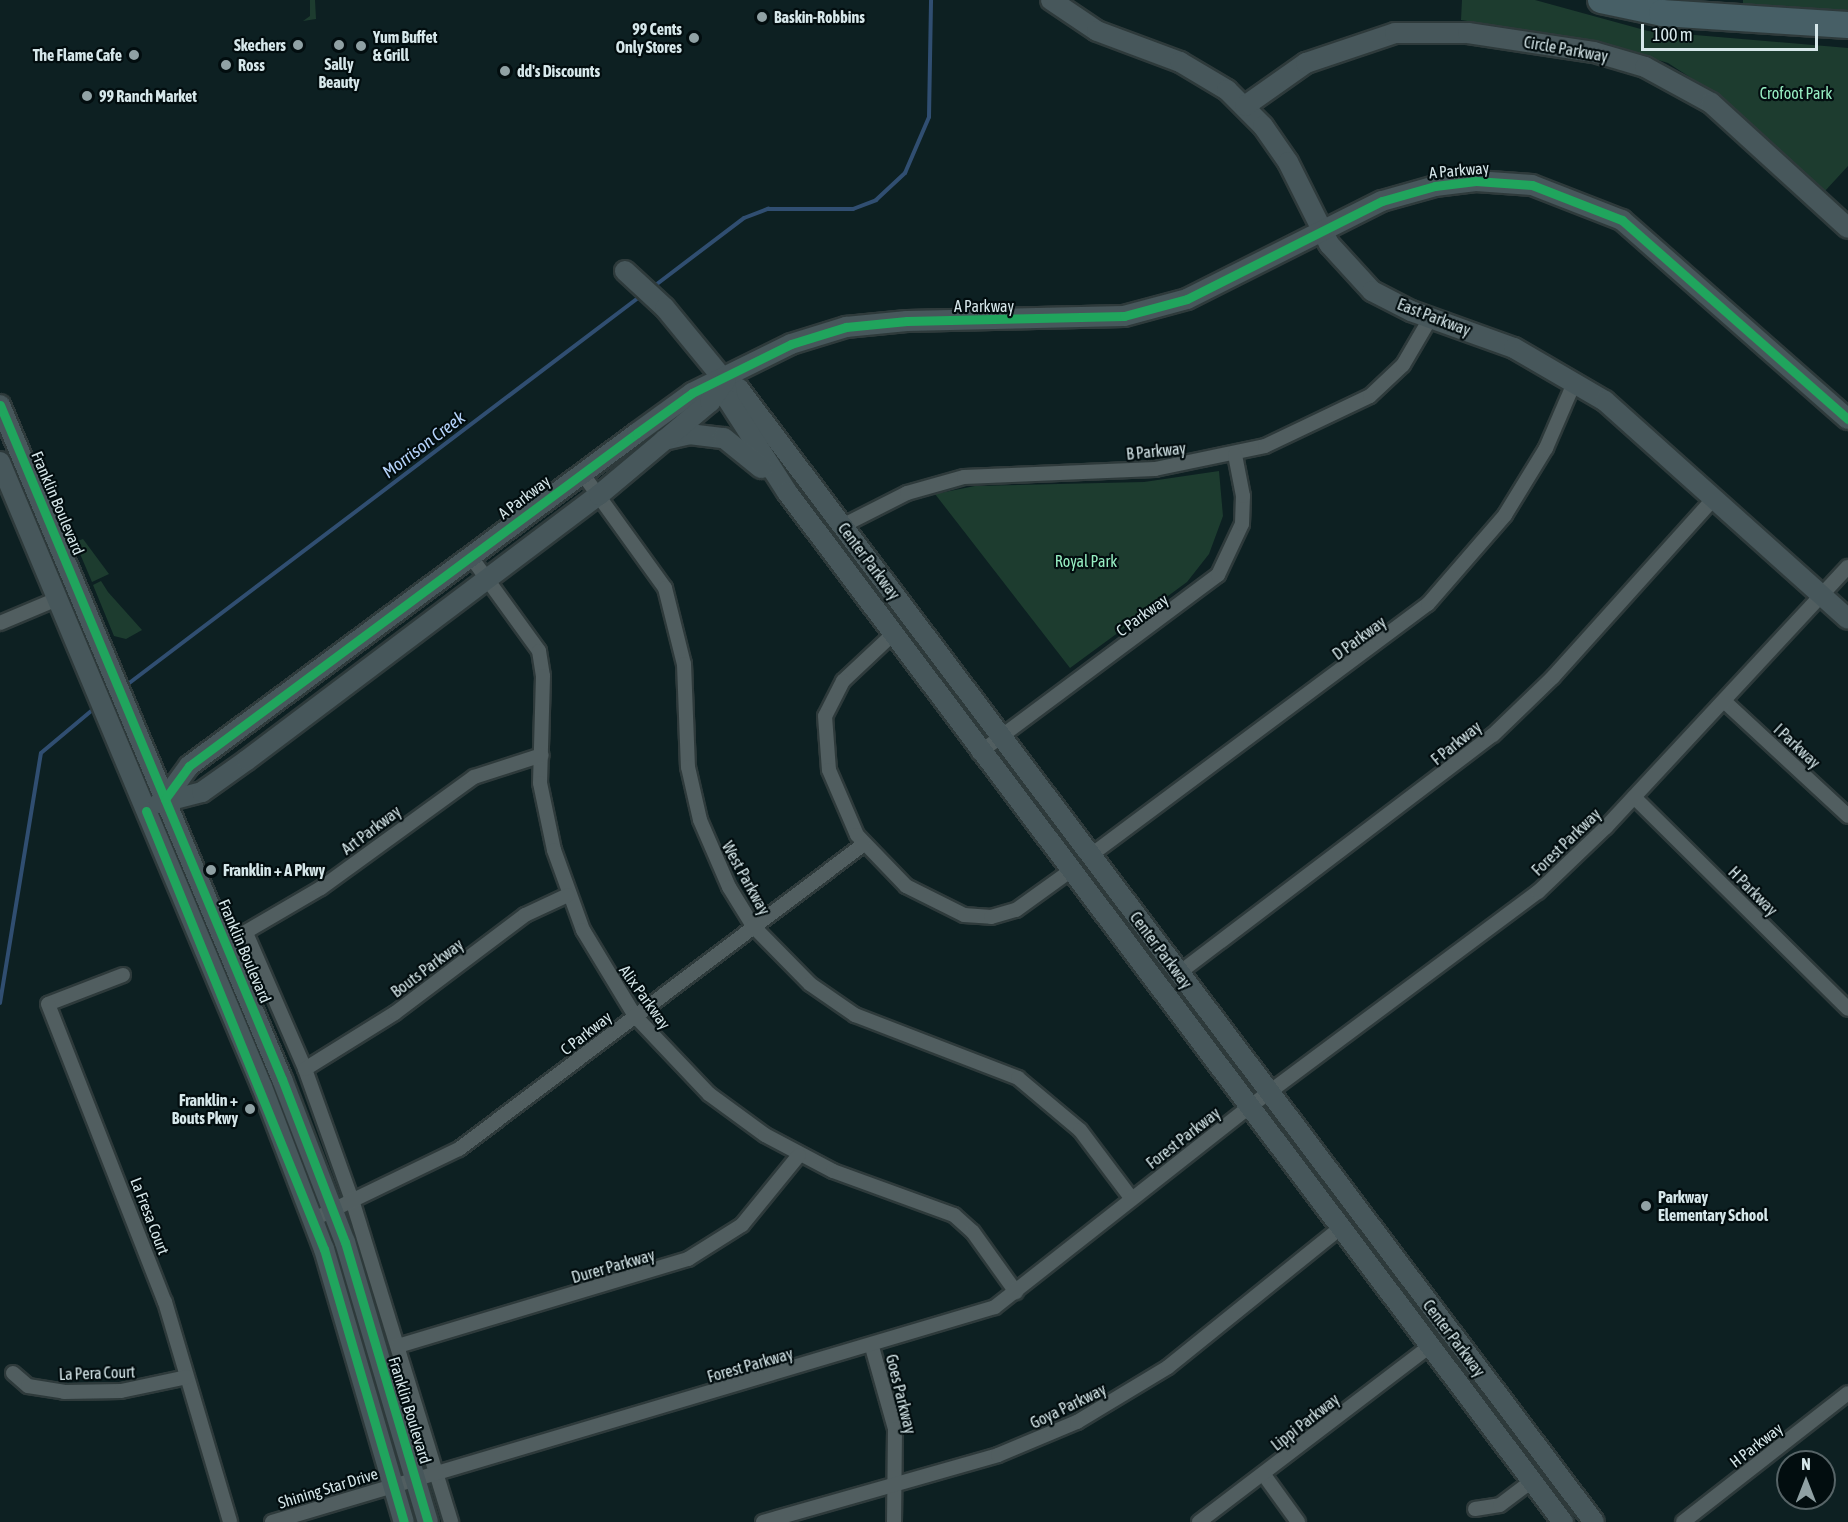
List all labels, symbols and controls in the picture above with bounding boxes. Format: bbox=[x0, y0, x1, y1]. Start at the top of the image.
place label: Baskin-Robbins bbox=[774, 7, 865, 27]
marker: Baskin-Robbins bbox=[755, 10, 769, 24]
scale bar bbox=[1644, 12, 1821, 50]
place label: 99 Cents Only Stores bbox=[616, 19, 682, 57]
text: 100 m bbox=[1652, 24, 1693, 45]
place label: Yum Buffet & Grill bbox=[373, 27, 437, 65]
marker: 99 Cents Only Stores bbox=[687, 31, 701, 45]
street label: Circle Parkway bbox=[1522, 32, 1610, 66]
place label: Skechers bbox=[234, 35, 286, 55]
marker: Skechers bbox=[291, 38, 305, 52]
marker: Sally Beauty bbox=[332, 38, 346, 52]
marker: Yum Buffet & Grill bbox=[354, 39, 368, 53]
place label: The Flame Cafe bbox=[33, 45, 122, 65]
marker: The Flame Cafe bbox=[127, 48, 141, 62]
place label: Sally Beauty bbox=[318, 54, 360, 92]
place label: Ross bbox=[238, 55, 265, 75]
marker: Ross bbox=[219, 58, 233, 72]
place label: dd's Discounts bbox=[517, 61, 600, 81]
marker: dd's Discounts bbox=[498, 64, 512, 78]
park label: Crofoot Park bbox=[1760, 83, 1832, 103]
place label: 99 Ranch Market bbox=[99, 86, 197, 106]
marker: 99 Ranch Market bbox=[80, 89, 94, 103]
street label: A Parkway bbox=[1428, 158, 1490, 182]
street label: East Parkway bbox=[1395, 294, 1473, 340]
street label: A Parkway bbox=[954, 296, 1014, 316]
water label: Morrison Creek bbox=[378, 407, 470, 483]
street label: B Parkway bbox=[1125, 438, 1187, 464]
street label: Franklin Boulevard bbox=[28, 448, 88, 558]
street label: A Parkway bbox=[494, 471, 554, 523]
street label: Center Parkway bbox=[834, 519, 904, 603]
park label: Royal Park bbox=[1055, 551, 1117, 571]
street label: C Parkway bbox=[1112, 590, 1172, 640]
street label: D Parkway bbox=[1329, 612, 1389, 664]
street label: F Parkway bbox=[1427, 717, 1485, 769]
street label: I Parkway bbox=[1770, 720, 1824, 772]
street label: Art Parkway bbox=[338, 801, 404, 859]
street label: Forest Parkway bbox=[1528, 804, 1604, 880]
street label: West Parkway bbox=[718, 838, 774, 918]
place label: Franklin + A Pkwy bbox=[223, 860, 325, 880]
street label: H Parkway bbox=[1724, 862, 1782, 920]
marker: Franklin + A Pkwy bbox=[204, 863, 218, 877]
street label: Franklin Boulevard bbox=[215, 896, 275, 1006]
street label: Center Parkway bbox=[1126, 908, 1196, 992]
street label: Bouts Parkway bbox=[387, 935, 467, 1001]
street label: Alix Parkway bbox=[615, 961, 675, 1033]
street label: C Parkway bbox=[557, 1007, 615, 1059]
place label: Franklin + Bouts Pkwy bbox=[172, 1090, 238, 1128]
marker: Franklin + Bouts Pkwy bbox=[243, 1102, 257, 1116]
street label: Forest Parkway bbox=[1142, 1103, 1224, 1173]
street label: La Fresa Court bbox=[127, 1175, 173, 1257]
place label: Parkway Elementary School bbox=[1658, 1187, 1768, 1225]
marker: Parkway Elementary School bbox=[1639, 1199, 1653, 1213]
street label: Durer Parkway bbox=[569, 1245, 657, 1287]
street label: Center Parkway bbox=[1419, 1296, 1489, 1380]
street label: Forest Parkway bbox=[705, 1344, 795, 1386]
street label: Goes Parkway bbox=[882, 1352, 920, 1436]
street label: Franklin Boulevard bbox=[385, 1354, 435, 1466]
street label: La Pera Court bbox=[58, 1362, 136, 1384]
street label: Goya Parkway bbox=[1027, 1379, 1109, 1433]
street label: Lippi Parkway bbox=[1267, 1389, 1343, 1455]
street label: H Parkway bbox=[1726, 1418, 1786, 1472]
north arrow bbox=[1776, 1450, 1836, 1510]
text: N bbox=[1801, 1455, 1811, 1473]
street label: Shining Star Drive bbox=[276, 1464, 380, 1512]

